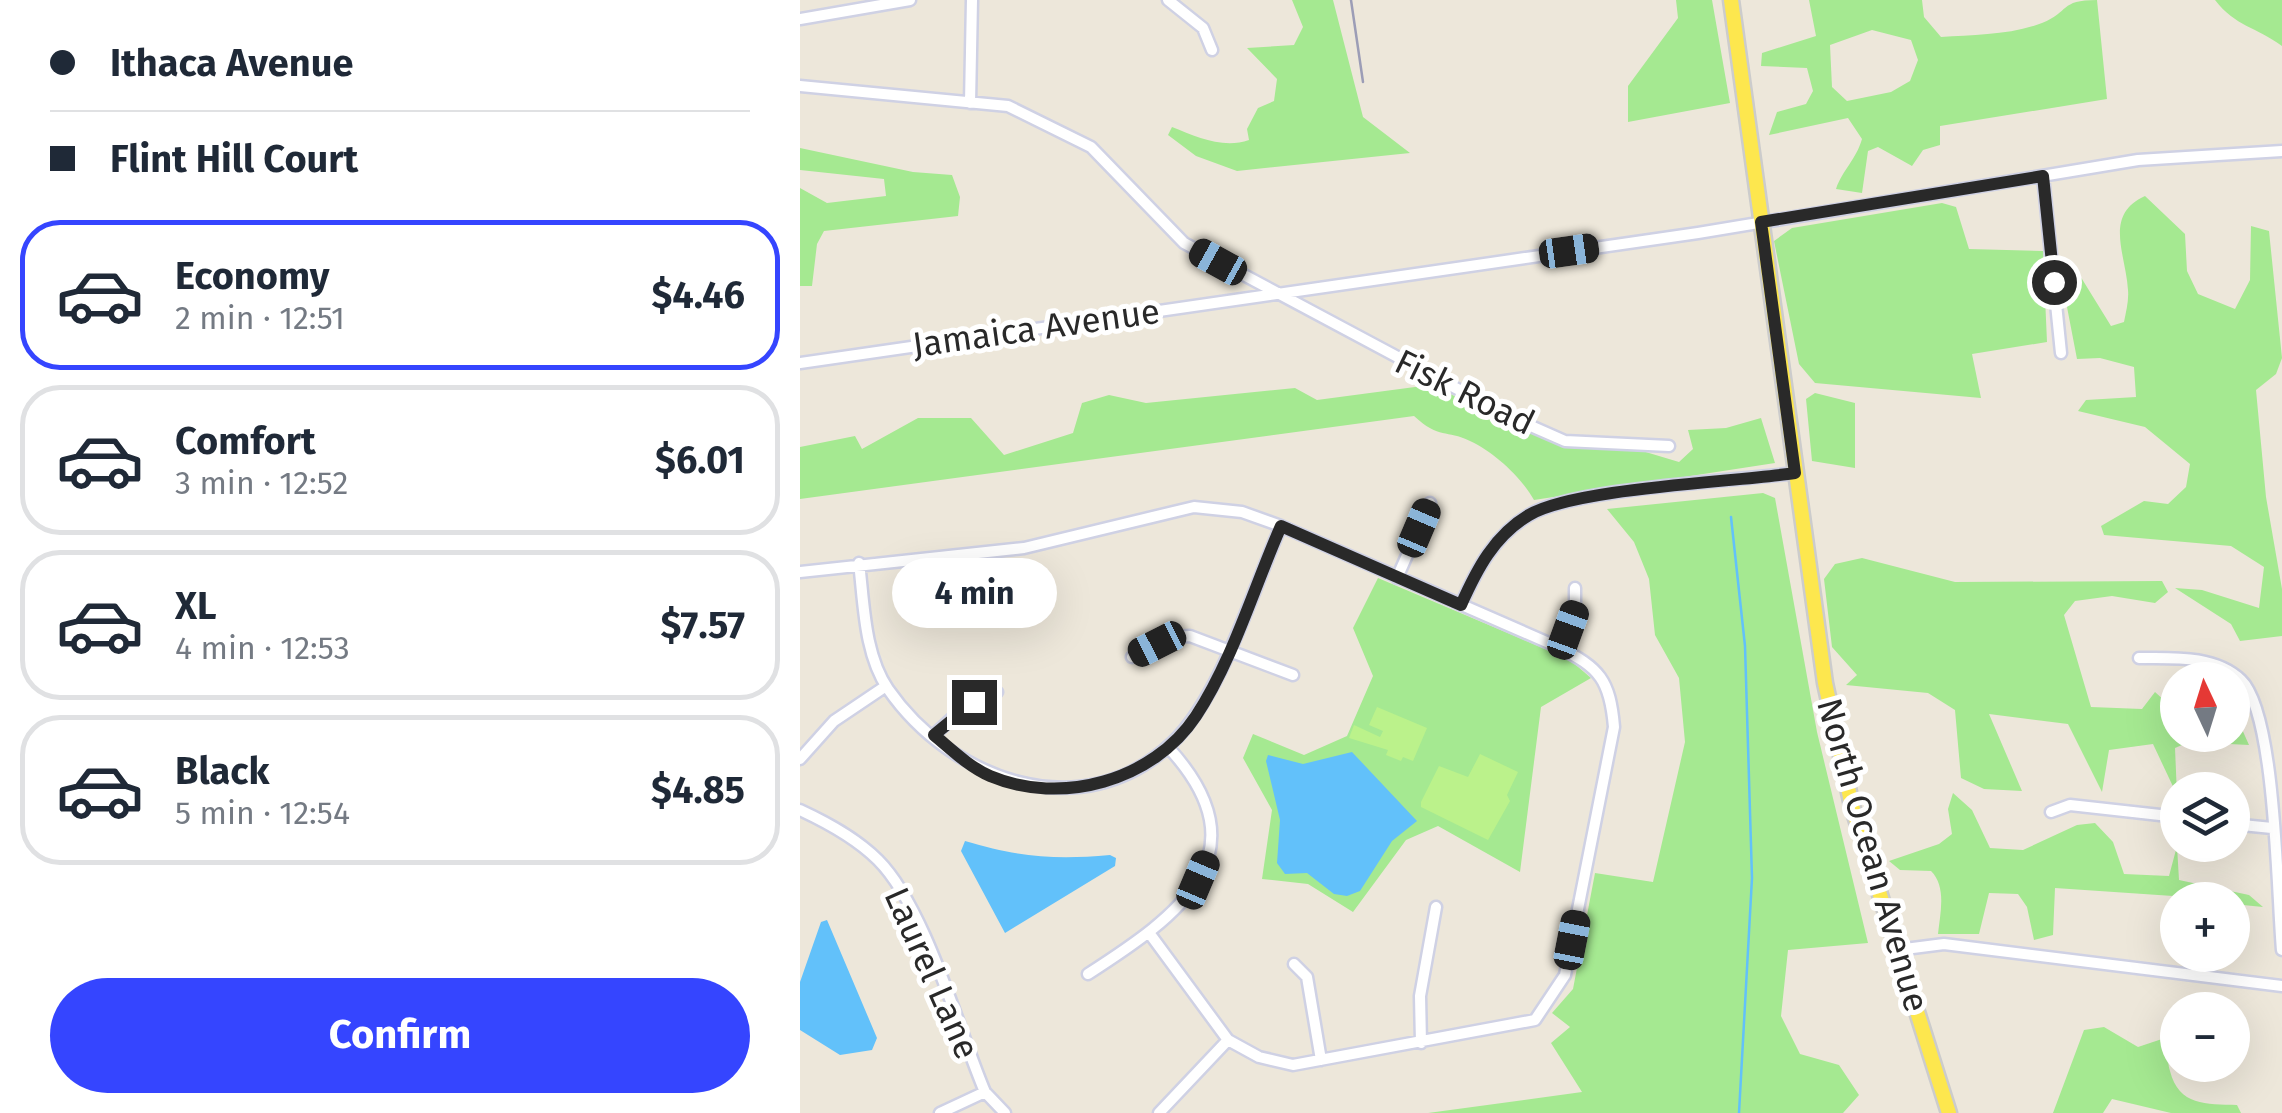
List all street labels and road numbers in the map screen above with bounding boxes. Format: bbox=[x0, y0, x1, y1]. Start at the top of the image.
street label: Jamaica Avenue bbox=[910, 290, 1162, 366]
street label: Fisk Road bbox=[1388, 340, 1542, 444]
street label: North Ocean Avenue bbox=[1808, 693, 1938, 1017]
street label: Laurel Lane bbox=[876, 881, 988, 1065]

